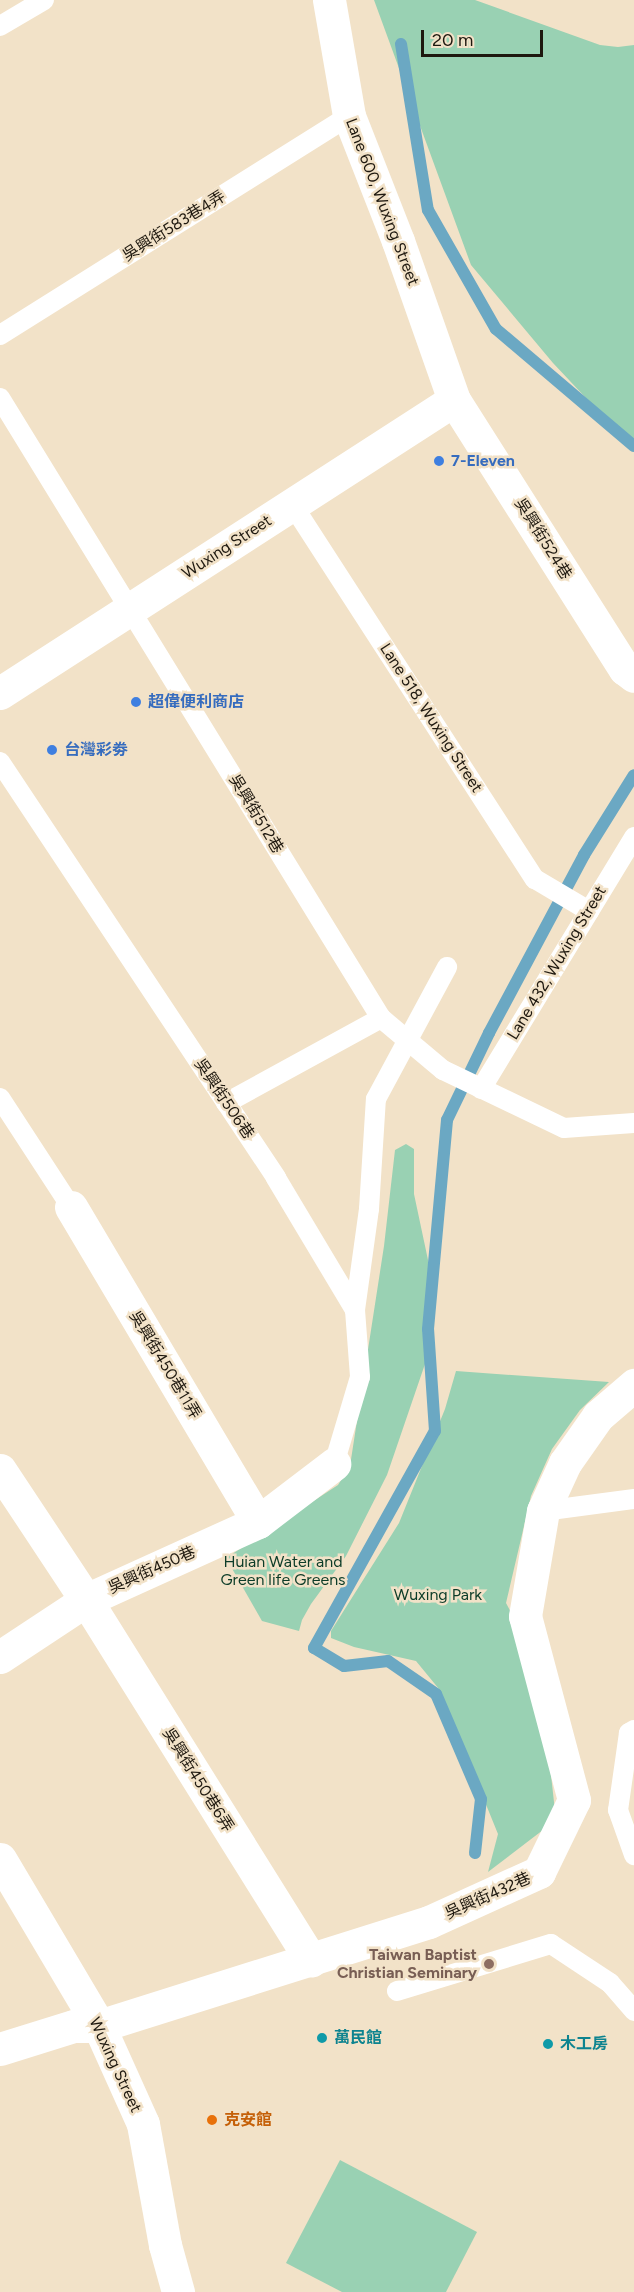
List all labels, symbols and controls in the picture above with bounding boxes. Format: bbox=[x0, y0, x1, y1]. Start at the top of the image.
scale bar bbox=[424, 18, 546, 56]
text: 20 m bbox=[432, 29, 473, 51]
street label: Lane 600, Wuxing Street bbox=[341, 116, 423, 288]
street label: 吳興街583巷4弄 bbox=[119, 187, 229, 265]
place label: 7-Eleven bbox=[451, 451, 515, 471]
marker: 7-Eleven bbox=[432, 454, 446, 468]
street label: 吳興街524巷 bbox=[510, 495, 576, 583]
street label: Wuxing Street bbox=[179, 511, 275, 583]
street label: Lane 518, Wuxing Street bbox=[376, 640, 486, 796]
place label: 超偉便利商店 bbox=[148, 692, 244, 712]
marker: 超偉便利商店 bbox=[129, 695, 143, 709]
place label: 台灣彩劵 bbox=[64, 740, 128, 760]
marker: 台灣彩劵 bbox=[45, 743, 59, 757]
street label: 吳興街512巷 bbox=[225, 771, 287, 857]
street label: Lane 432, Wuxing Street bbox=[503, 883, 611, 1043]
street label: 吳興街506巷 bbox=[190, 1055, 258, 1143]
street label: 吳興街450巷11弄 bbox=[125, 1308, 205, 1422]
street label: 吳興街450巷 bbox=[105, 1542, 199, 1598]
park label: Huian Water and Green life Greens bbox=[220, 1552, 346, 1590]
park label: Wuxing Park bbox=[394, 1585, 482, 1605]
street label: 吳興街450巷6弄 bbox=[158, 1725, 238, 1835]
street label: 吳興街432巷 bbox=[442, 1869, 534, 1923]
place label: Taiwan Baptist Christian Seminary bbox=[337, 1945, 477, 1983]
marker: Taiwan Baptist Christian Seminary bbox=[482, 1957, 496, 1971]
street label: Wuxing Street bbox=[85, 2014, 145, 2116]
place label: 萬民館 bbox=[334, 2028, 382, 2048]
marker: 萬民館 bbox=[315, 2031, 329, 2045]
place label: 木工房 bbox=[560, 2034, 608, 2054]
marker: 木工房 bbox=[541, 2037, 555, 2051]
place label: 克安館 bbox=[224, 2110, 272, 2130]
marker: 克安館 bbox=[205, 2113, 219, 2127]

